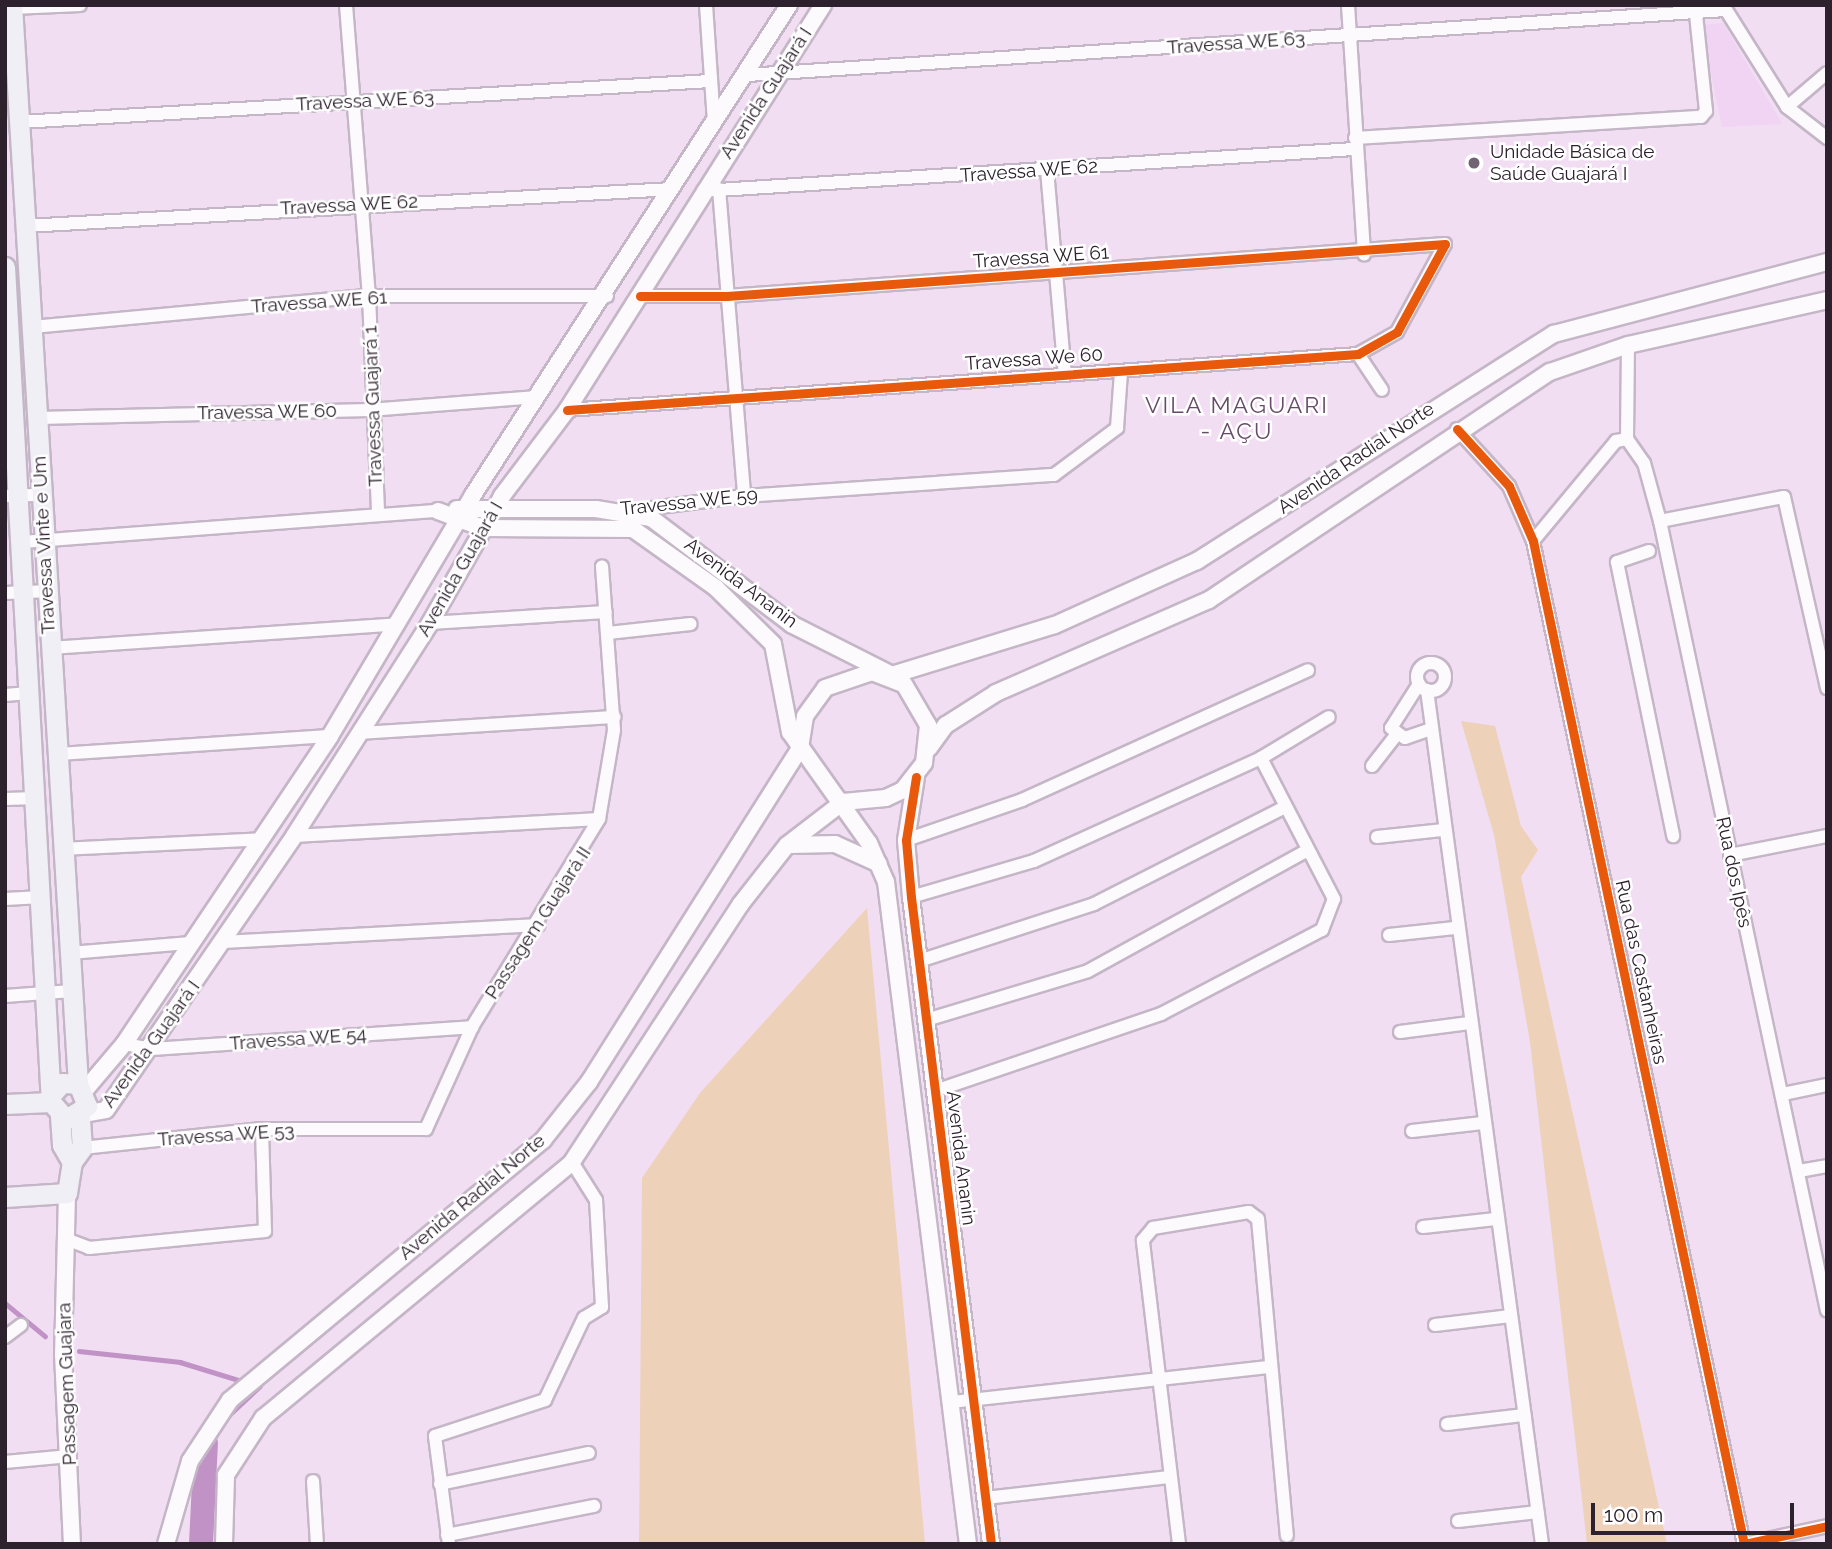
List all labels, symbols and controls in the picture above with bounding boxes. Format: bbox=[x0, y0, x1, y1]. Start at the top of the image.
street label: Avenida Guajará I bbox=[715, 23, 817, 163]
street label: Travessa WE 63 bbox=[1166, 27, 1306, 59]
street label: Travessa WE 63 bbox=[295, 86, 435, 116]
place label: Unidade Básica de Saúde Guajará I bbox=[1490, 141, 1654, 185]
marker: Unidade Básica de Saúde Guajará I bbox=[1464, 153, 1484, 173]
street label: Travessa WE 62 bbox=[959, 155, 1099, 187]
street label: Travessa WE 62 bbox=[279, 190, 419, 220]
street label: Travessa WE 61 bbox=[972, 241, 1110, 273]
street label: Travessa WE 61 bbox=[250, 286, 388, 318]
street label: Travessa Guajará 1 bbox=[359, 325, 387, 487]
street label: Travessa We 60 bbox=[964, 343, 1104, 375]
district label: VILA MAGUARI - AÇU bbox=[1146, 391, 1328, 445]
street label: Avenida Radial Norte bbox=[1273, 397, 1439, 519]
street label: Travessa WE 60 bbox=[197, 399, 337, 425]
street label: Travessa Vinte e Um bbox=[28, 455, 60, 635]
street label: Travessa WE 59 bbox=[619, 483, 759, 521]
street label: Avenida Guajará I bbox=[412, 498, 508, 640]
street label: Avenida Ananin bbox=[680, 533, 802, 633]
street label: Rua dos Ipês bbox=[1711, 815, 1757, 929]
street label: Passagem Guajará II bbox=[480, 843, 596, 1003]
street label: Rua das Castanheiras bbox=[1610, 878, 1672, 1066]
street label: Avenida Guajará I bbox=[97, 976, 205, 1112]
street label: Travessa WE 54 bbox=[228, 1023, 368, 1055]
street label: Avenida Ananin bbox=[941, 1089, 981, 1227]
street label: Travessa WE 53 bbox=[156, 1119, 296, 1151]
street label: Avenida Radial Norte bbox=[394, 1129, 550, 1265]
street label: Passagem Guajara bbox=[53, 1302, 81, 1466]
scale bar bbox=[1594, 1490, 1797, 1534]
text: 100 m bbox=[1604, 1502, 1663, 1527]

